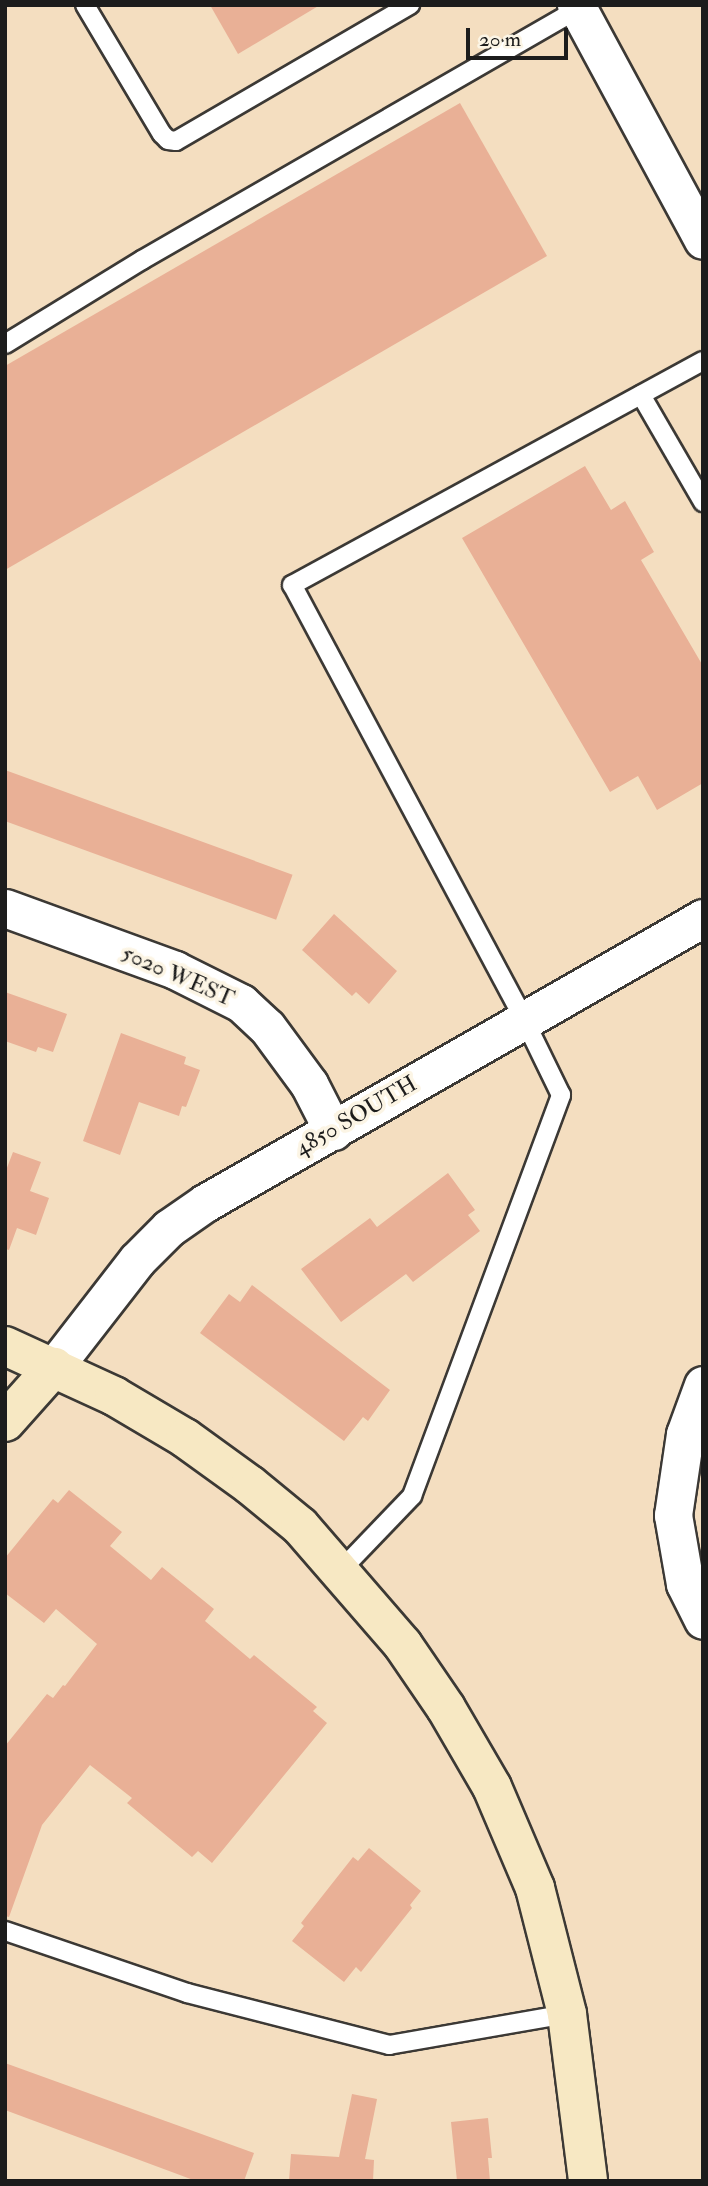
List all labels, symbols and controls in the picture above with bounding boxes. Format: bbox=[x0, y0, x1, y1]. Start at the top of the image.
scale bar bbox=[470, 14, 572, 58]
text: 20 m bbox=[479, 26, 521, 53]
street label: 5020 WEST bbox=[118, 939, 238, 1013]
street label: 4850 SOUTH bbox=[290, 1070, 422, 1162]

